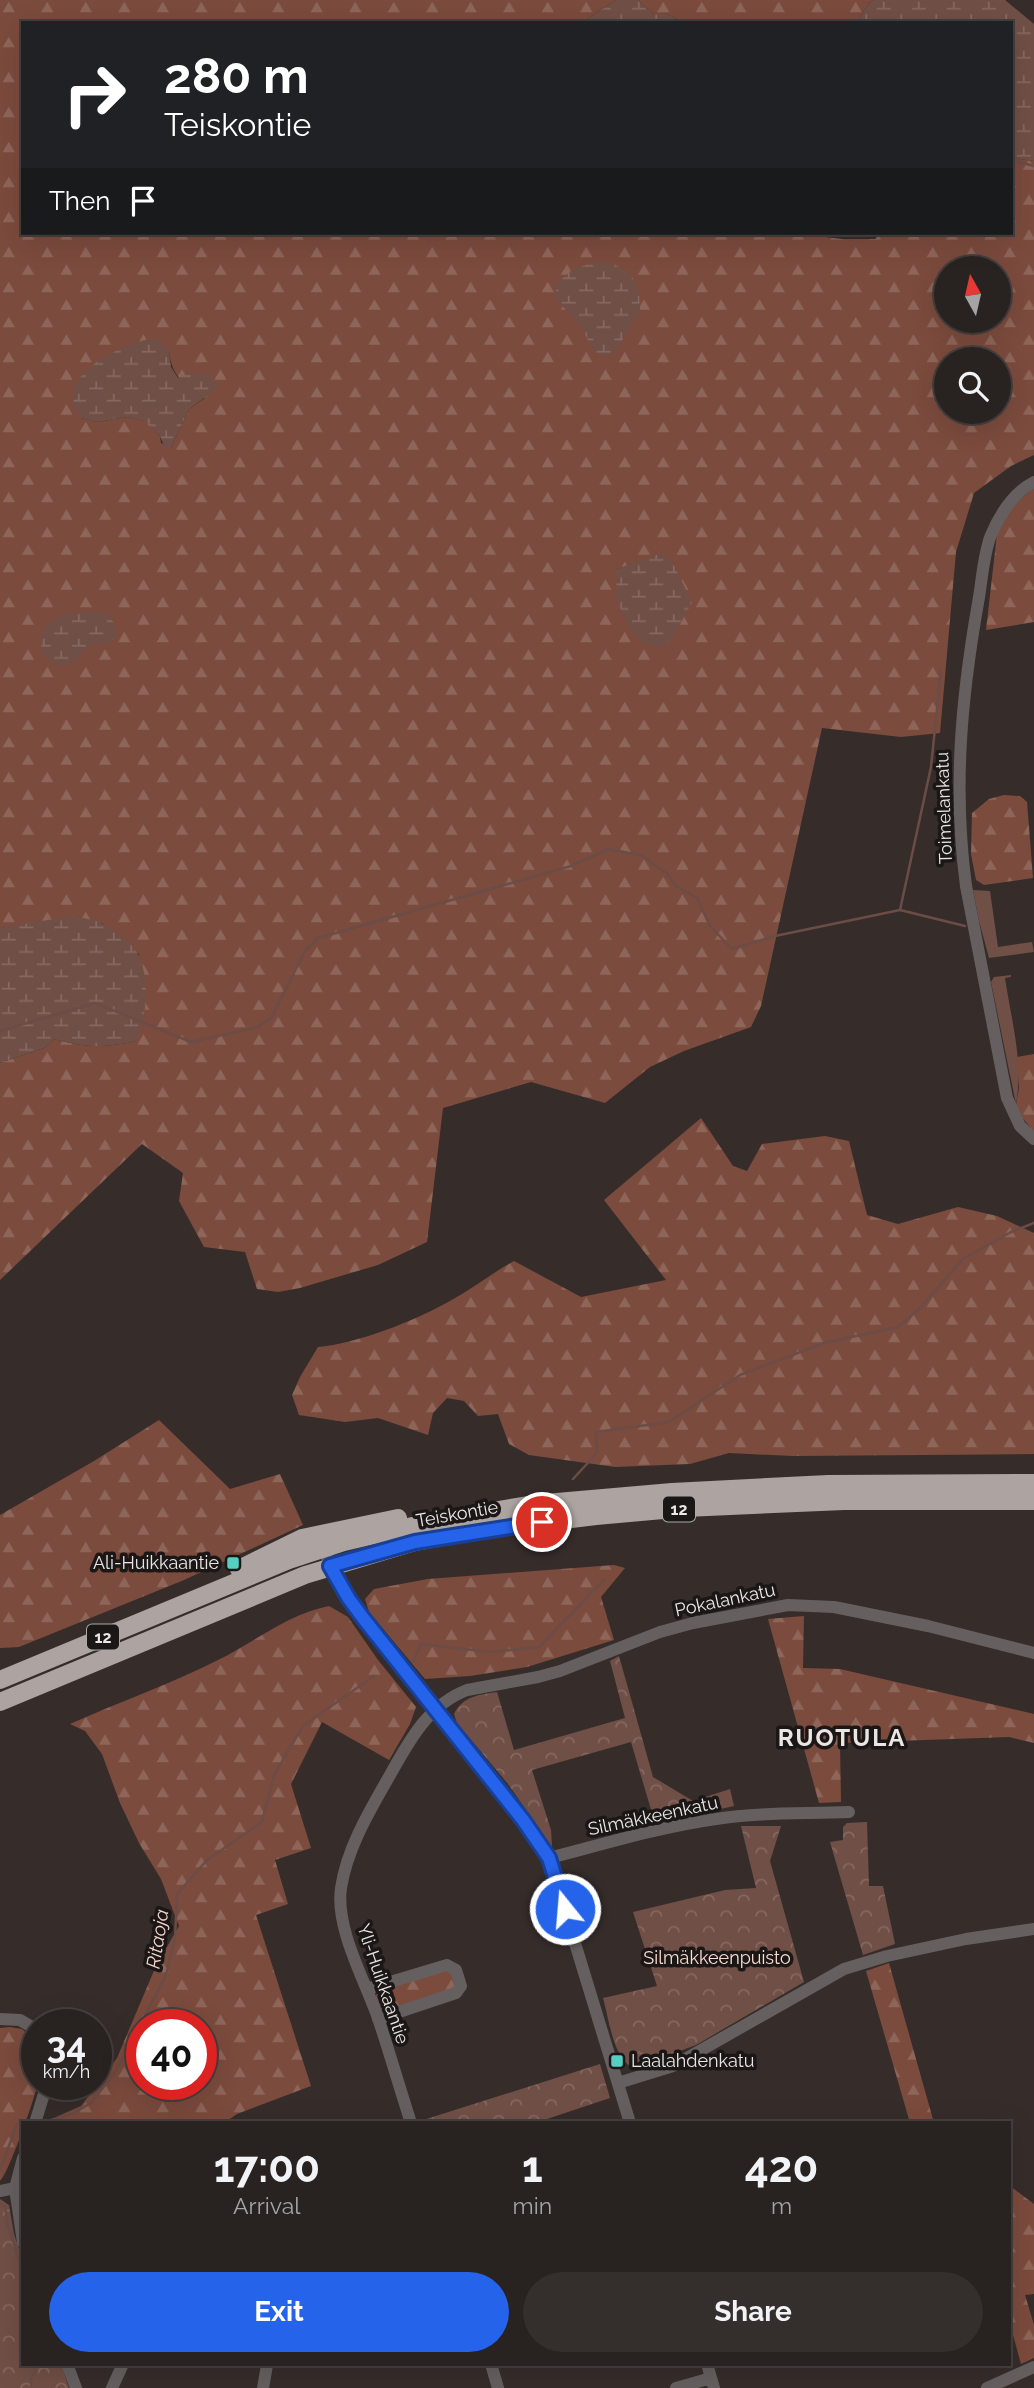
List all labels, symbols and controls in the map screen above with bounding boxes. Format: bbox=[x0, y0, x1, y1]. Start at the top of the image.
text: 280 m bbox=[164, 47, 309, 104]
icon: right bbox=[49, 49, 140, 140]
text: Teiskontie bbox=[164, 106, 311, 143]
icon: arrive bbox=[124, 182, 162, 220]
text: Then bbox=[49, 186, 110, 216]
north arrow bbox=[934, 256, 1012, 332]
map controls bbox=[934, 256, 1011, 424]
button: search bbox=[934, 347, 1011, 424]
street label: Toimelankatu bbox=[931, 752, 956, 864]
pin bbox=[512, 1492, 572, 1552]
street label: Teiskontie bbox=[414, 1496, 500, 1531]
road number: 12 bbox=[663, 1497, 695, 1522]
icon: arrive bbox=[523, 1503, 561, 1541]
place label: Ali-Huikkaantie bbox=[93, 1552, 219, 1573]
marker: Ali-Huikkaantie bbox=[225, 1555, 241, 1571]
street label: Pokalankatu bbox=[673, 1579, 777, 1620]
road number: 12 bbox=[87, 1624, 119, 1650]
district label: RUOTULA bbox=[778, 1723, 906, 1752]
street label: Silmäkkeenkatu bbox=[586, 1791, 720, 1840]
position arrow bbox=[528, 1872, 602, 1946]
water label: Ritaoja bbox=[141, 1908, 173, 1970]
street label: Yli-Huikkaantie bbox=[353, 1921, 414, 2047]
park label: Silmäkkeenpuisto bbox=[643, 1947, 791, 1968]
speed limit sign: 40 bbox=[126, 2009, 217, 2100]
text: 34 bbox=[47, 2025, 86, 2066]
place label: Laalahdenkatu bbox=[631, 2050, 755, 2071]
marker: Laalahdenkatu bbox=[609, 2053, 625, 2069]
text: km/h bbox=[43, 2061, 90, 2082]
text: 17:00 bbox=[214, 2143, 320, 2192]
text: 1 bbox=[522, 2143, 543, 2192]
text: 420 bbox=[745, 2143, 818, 2192]
text: Arrival bbox=[233, 2192, 301, 2219]
text: min bbox=[513, 2192, 552, 2219]
text: m bbox=[771, 2192, 792, 2219]
button: Exit bbox=[49, 2272, 509, 2352]
button: Share bbox=[523, 2272, 983, 2352]

